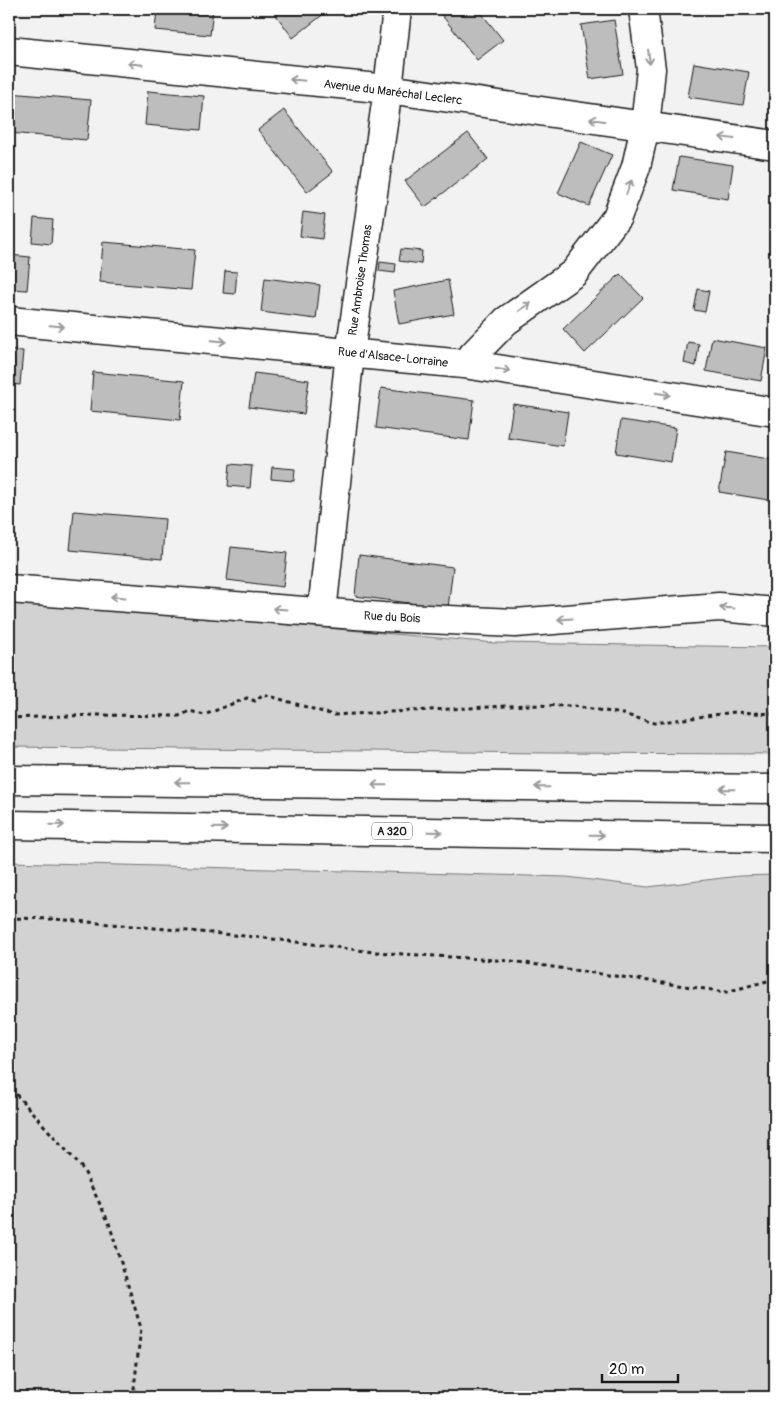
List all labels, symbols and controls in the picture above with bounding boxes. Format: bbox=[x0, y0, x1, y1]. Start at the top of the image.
one-way arrow bbox=[644, 49, 654, 65]
one-way arrow bbox=[127, 59, 143, 69]
one-way arrow bbox=[289, 75, 305, 85]
street label: Avenue du Maréchal Leclerc bbox=[323, 77, 463, 108]
one-way arrow bbox=[589, 114, 605, 124]
one-way arrow bbox=[719, 133, 735, 143]
one-way arrow bbox=[625, 180, 634, 195]
street label: Rue Ambroise Thomas bbox=[345, 223, 376, 337]
one-way arrow bbox=[518, 302, 532, 312]
one-way arrow bbox=[49, 321, 65, 331]
one-way arrow bbox=[211, 336, 227, 345]
street label: Rue d'Alsace-Lorraine bbox=[337, 344, 449, 371]
one-way arrow bbox=[494, 365, 510, 375]
one-way arrow bbox=[655, 390, 671, 400]
one-way arrow bbox=[111, 592, 127, 602]
one-way arrow bbox=[719, 603, 735, 612]
one-way arrow bbox=[273, 604, 289, 614]
street label: Rue du Bois bbox=[363, 609, 421, 627]
one-way arrow bbox=[557, 614, 573, 624]
one-way arrow bbox=[174, 777, 190, 787]
one-way arrow bbox=[372, 780, 388, 789]
one-way arrow bbox=[534, 782, 550, 791]
one-way arrow bbox=[719, 784, 735, 794]
one-way arrow bbox=[49, 821, 65, 830]
road number: A 320 bbox=[372, 822, 412, 839]
one-way arrow bbox=[212, 823, 228, 833]
one-way arrow bbox=[426, 827, 443, 837]
one-way arrow bbox=[589, 830, 605, 840]
scale bar bbox=[602, 1351, 678, 1383]
text: 20 m bbox=[609, 1360, 644, 1379]

